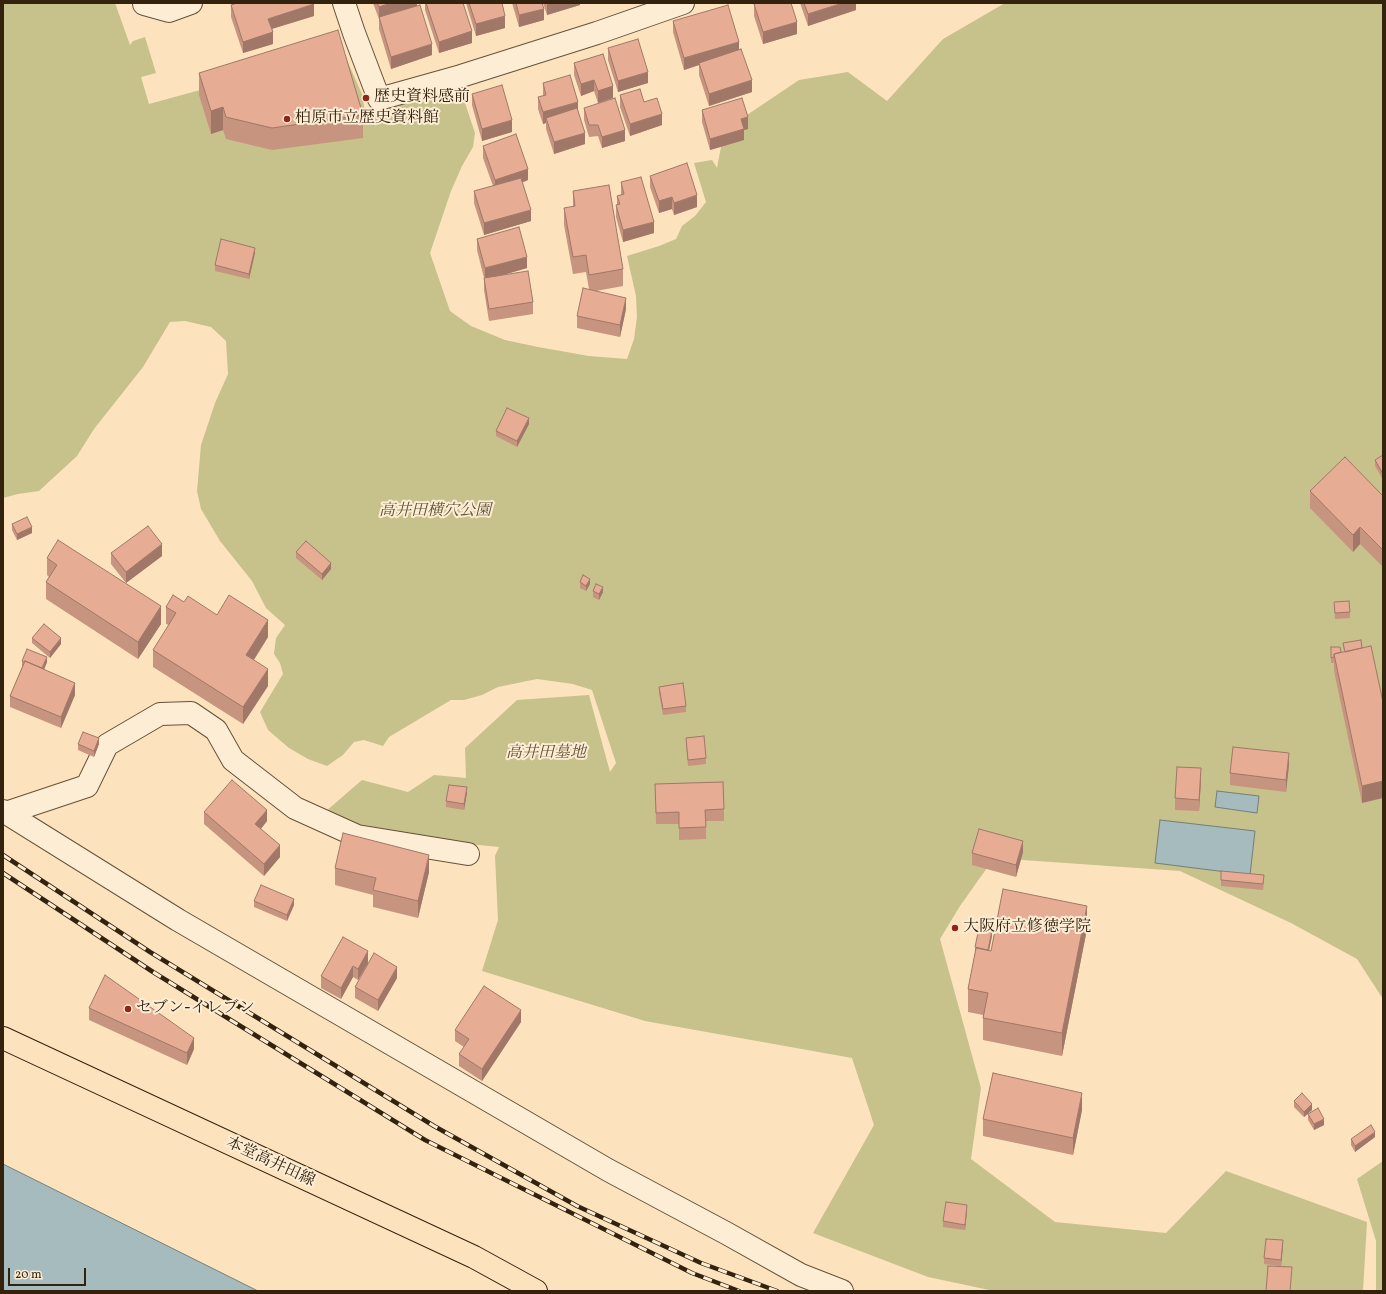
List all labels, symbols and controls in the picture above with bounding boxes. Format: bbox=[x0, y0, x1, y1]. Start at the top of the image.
place label: 歴史資料感前 bbox=[374, 88, 470, 108]
marker: 歴史資料感前 bbox=[361, 93, 371, 103]
place label: 柏原市立歴史資料館 bbox=[295, 109, 439, 129]
marker: 柏原市立歴史資料館 bbox=[282, 114, 292, 124]
park label: 高井田横穴公園 bbox=[379, 502, 491, 522]
park label: 高井田墓地 bbox=[506, 744, 586, 764]
place label: 大阪府立修徳学院 bbox=[963, 918, 1091, 938]
marker: 大阪府立修徳学院 bbox=[950, 923, 960, 933]
place label: セブン-イレブン bbox=[136, 999, 255, 1019]
marker: セブン-イレブン bbox=[123, 1004, 133, 1014]
street label: 本堂高井田線 bbox=[222, 1134, 318, 1192]
scale bar bbox=[10, 1260, 88, 1286]
text: 20 m bbox=[15, 1267, 42, 1283]

